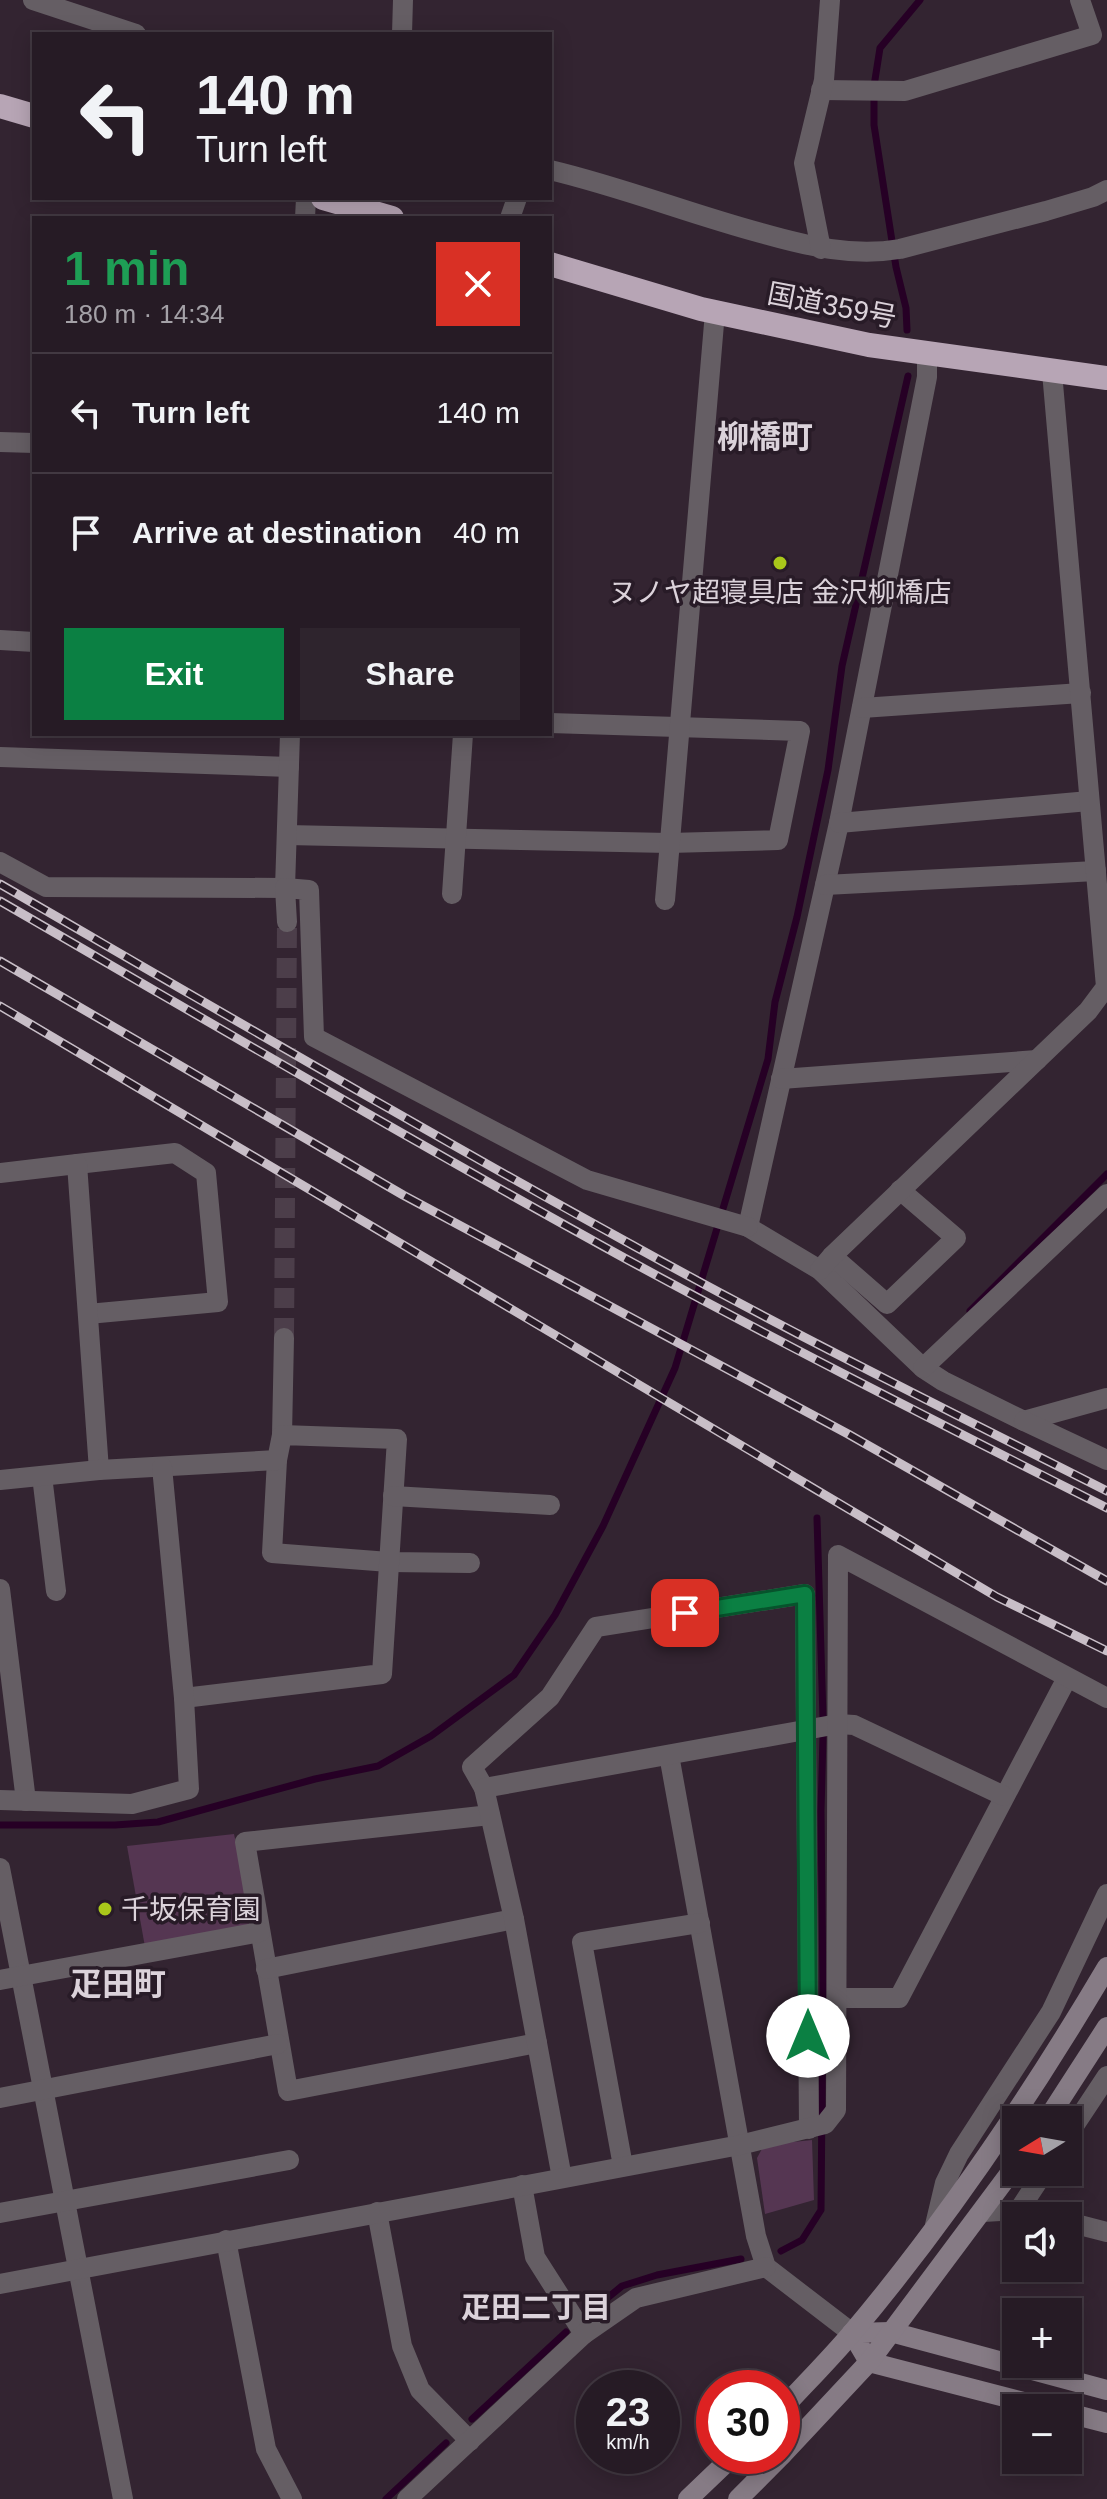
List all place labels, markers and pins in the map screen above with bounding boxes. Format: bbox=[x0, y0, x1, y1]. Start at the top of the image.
marker: ヌノヤ超寝具店 金沢柳橋店 bbox=[771, 554, 789, 572]
place label: ヌノヤ超寝具店 金沢柳橋店 bbox=[608, 577, 952, 608]
pin bbox=[651, 1579, 719, 1647]
place label: 千坂保育園 bbox=[121, 1894, 261, 1925]
marker: 千坂保育園 bbox=[96, 1900, 114, 1918]

